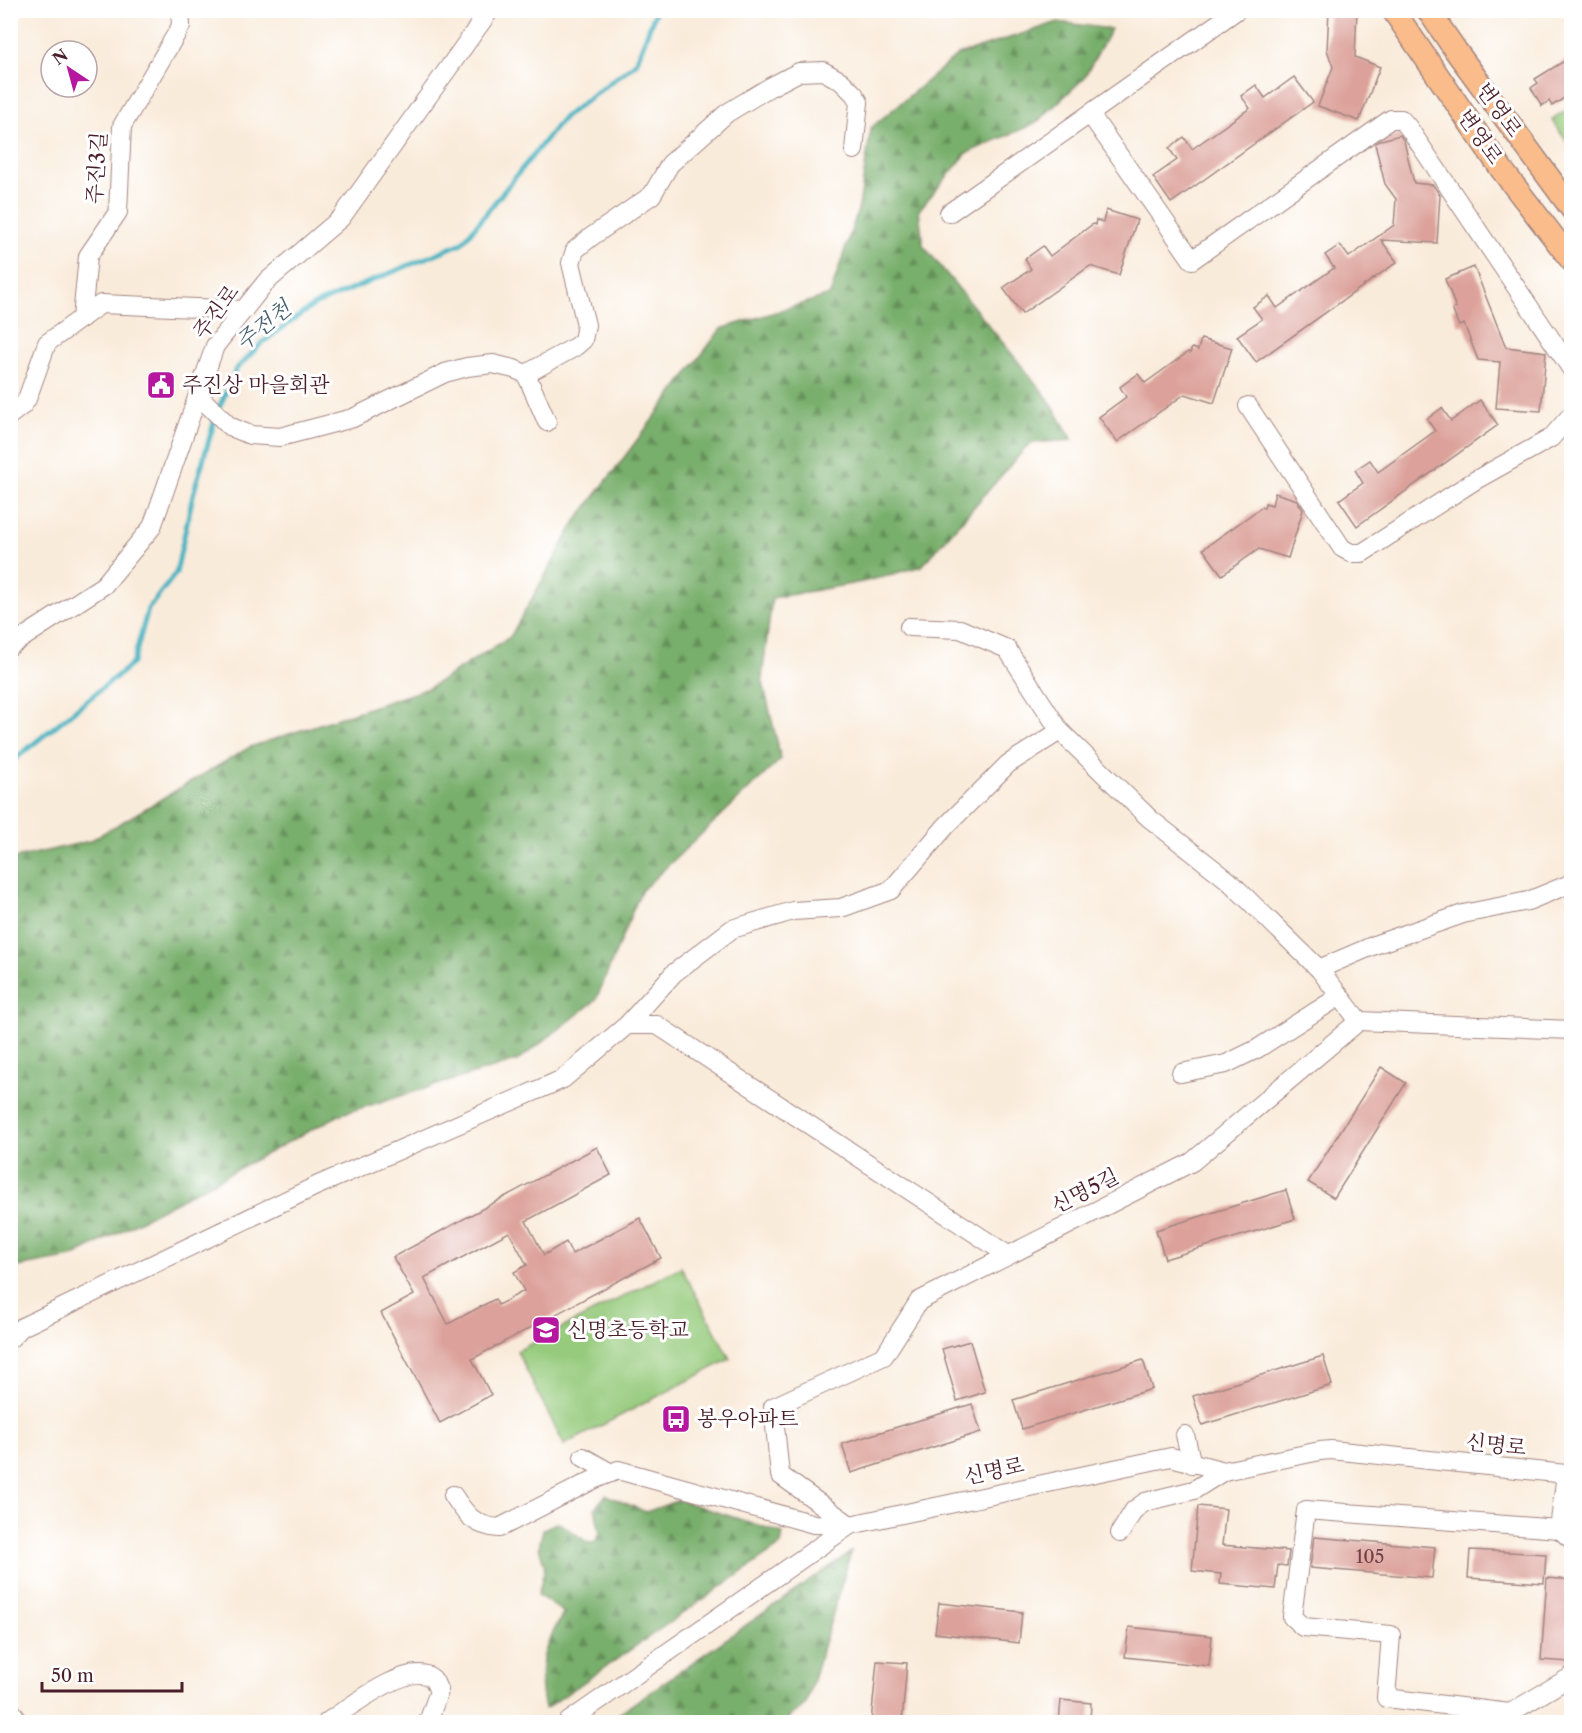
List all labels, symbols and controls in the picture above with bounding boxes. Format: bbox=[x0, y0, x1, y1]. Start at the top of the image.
north arrow bbox=[39, 39, 99, 99]
text: N bbox=[49, 45, 72, 69]
street label: 번영로 bbox=[1471, 78, 1527, 142]
street label: 변영로 bbox=[1453, 105, 1508, 169]
street label: 주진3길 bbox=[82, 131, 111, 205]
street label: 주진로 bbox=[188, 280, 244, 344]
water label: 주전천 bbox=[230, 294, 298, 356]
public building icon: 주진상 마을회관 bbox=[145, 369, 177, 401]
place label: 주진상 마을회관 bbox=[182, 372, 330, 397]
street label: 신명5길 bbox=[1047, 1163, 1123, 1218]
school or university icon: 신명초등학교 bbox=[530, 1314, 562, 1346]
place label: 신명초등학교 bbox=[567, 1317, 689, 1342]
bus stop icon: 봉우아파트 bbox=[660, 1403, 692, 1435]
place label: 봉우아파트 bbox=[697, 1406, 798, 1431]
street label: 신명로 bbox=[1464, 1429, 1528, 1460]
street label: 신명로 bbox=[962, 1452, 1026, 1489]
house number: 105 bbox=[1356, 1546, 1384, 1568]
scale bar bbox=[42, 1655, 182, 1693]
text: 50 m bbox=[51, 1665, 94, 1687]

